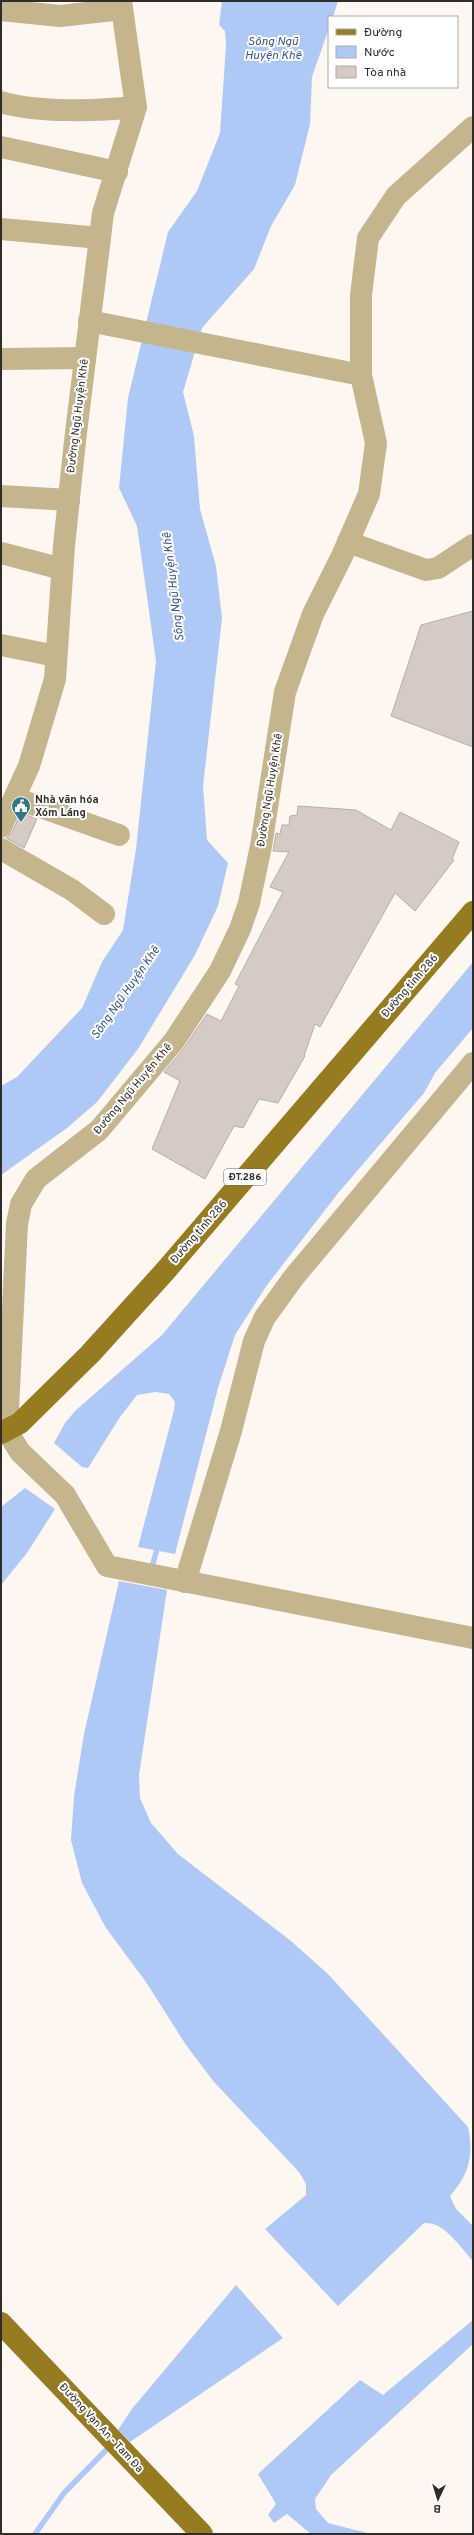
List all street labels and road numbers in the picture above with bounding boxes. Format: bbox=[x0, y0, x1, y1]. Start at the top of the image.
street label: Đường Ngũ Huyện Khê bbox=[64, 358, 92, 474]
street label: Đường Ngũ Huyện Khê bbox=[254, 732, 286, 848]
street label: Đường tỉnh 286 bbox=[379, 951, 441, 1021]
street label: Đường Ngũ Huyện Khê bbox=[91, 1040, 175, 1137]
road number: ĐT.286 bbox=[224, 1169, 266, 1185]
street label: Đường tỉnh 286 bbox=[168, 1197, 230, 1267]
street label: Đường Vạn An - Tam Đa bbox=[56, 2380, 146, 2476]

